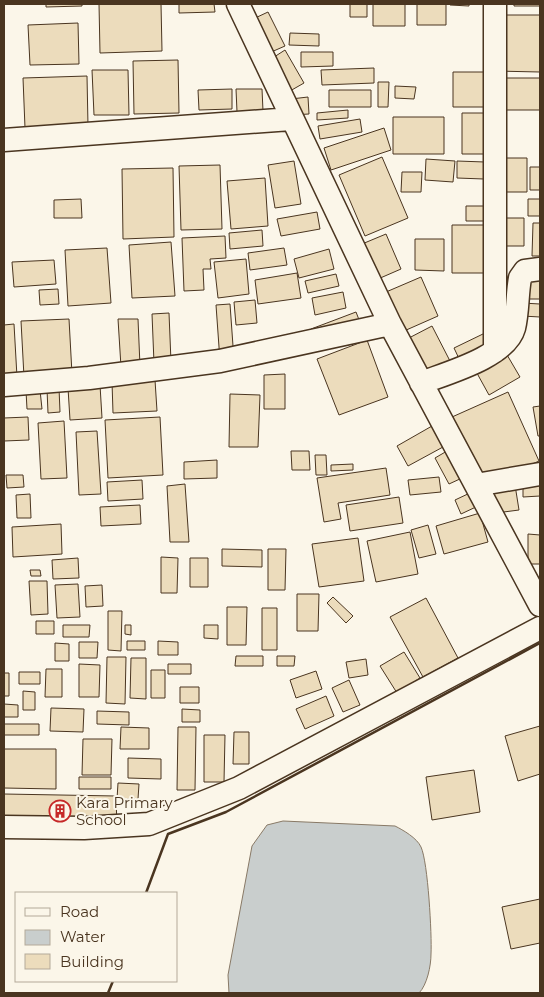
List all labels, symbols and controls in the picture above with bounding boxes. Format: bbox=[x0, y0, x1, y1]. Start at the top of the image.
place label: Kara Primary School bbox=[76, 793, 174, 829]
building icon: Kara Primary School bbox=[48, 799, 72, 823]
legend bbox=[15, 892, 178, 982]
text: Road bbox=[60, 902, 99, 921]
text: Water bbox=[60, 927, 106, 946]
text: Building bbox=[60, 952, 124, 971]

